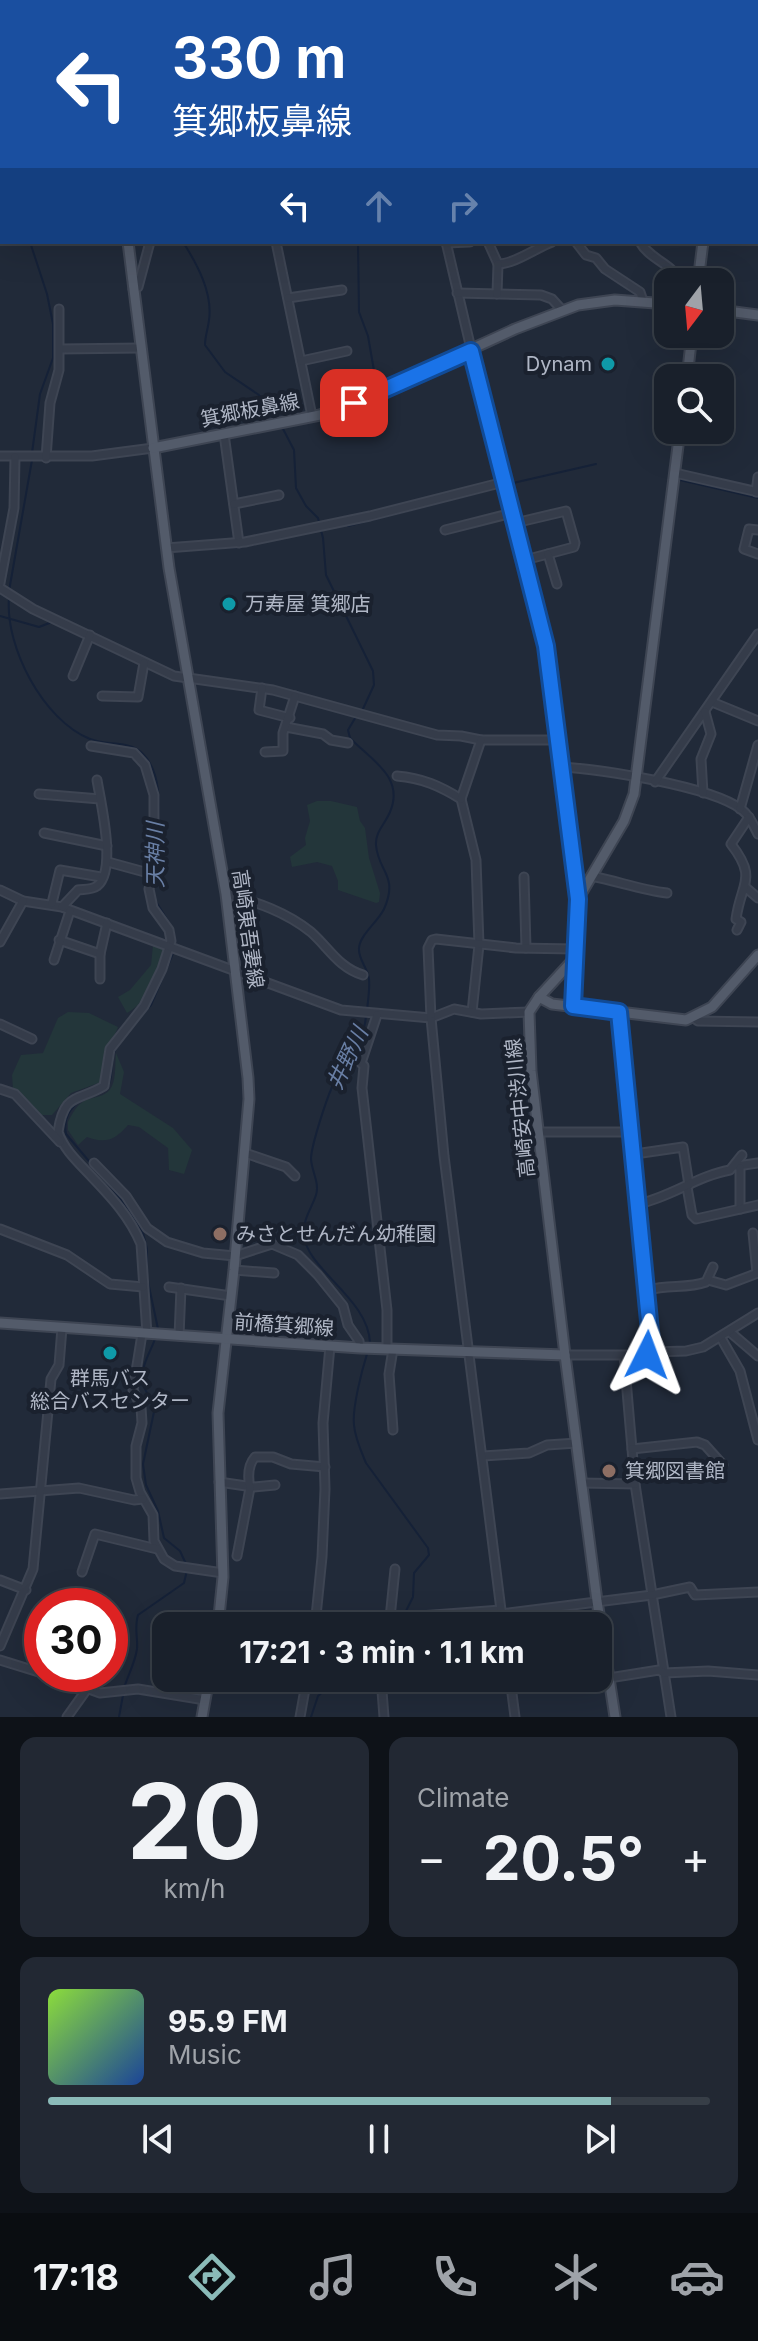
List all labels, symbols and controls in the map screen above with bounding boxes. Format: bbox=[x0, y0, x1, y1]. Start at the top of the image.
text: 330 m bbox=[172, 24, 346, 92]
icon: left bbox=[40, 32, 144, 136]
text: 箕郷板鼻線 bbox=[172, 99, 352, 143]
icon: left bbox=[273, 184, 317, 228]
icon: ahead bbox=[357, 184, 401, 228]
icon: right bbox=[441, 184, 485, 228]
north arrow bbox=[654, 268, 734, 348]
map controls bbox=[654, 268, 734, 444]
place label: Dynam bbox=[526, 352, 592, 376]
marker: Dynam bbox=[599, 355, 617, 373]
button: search bbox=[654, 364, 734, 444]
pin bbox=[320, 369, 388, 437]
icon: arrive bbox=[332, 381, 376, 425]
street label: 箕郷板鼻線 bbox=[199, 389, 301, 431]
place label: 万寿屋 箕郷店 bbox=[245, 592, 371, 616]
marker: 万寿屋 箕郷店 bbox=[220, 595, 238, 613]
water label: 天神川 bbox=[142, 820, 168, 888]
street label: 高崎東吾妻線 bbox=[228, 868, 268, 990]
water label: 井野川 bbox=[321, 1021, 374, 1093]
street label: 高崎安中渋川線 bbox=[501, 1037, 539, 1179]
place label: みさとせんだん幼稚園 bbox=[236, 1222, 436, 1246]
marker: みさとせんだん幼稚園 bbox=[211, 1225, 229, 1243]
street label: 前橋箕郷線 bbox=[233, 1310, 335, 1340]
position arrow bbox=[605, 1313, 689, 1397]
marker: 群馬バス 総合バスセンター bbox=[101, 1344, 119, 1362]
place label: 群馬バス 総合バスセンター bbox=[30, 1366, 190, 1413]
place label: 箕郷図書館 bbox=[625, 1459, 725, 1483]
marker: 箕郷図書館 bbox=[600, 1462, 618, 1480]
speed limit sign: 30 bbox=[24, 1588, 128, 1692]
text: 17:21 · 3 min · 1.1 km bbox=[239, 1634, 525, 1670]
text: 20 bbox=[127, 1758, 262, 1884]
text: Climate bbox=[417, 1782, 509, 1813]
text: 20.5° bbox=[483, 1822, 644, 1894]
text: − bbox=[417, 1831, 446, 1885]
text: + bbox=[681, 1831, 710, 1885]
text: km/h bbox=[164, 1873, 225, 1904]
text: 95.9 FM bbox=[168, 2003, 288, 2039]
text: Music bbox=[168, 2039, 242, 2070]
icon: previous bbox=[136, 2117, 180, 2161]
icon: pause bbox=[357, 2117, 401, 2161]
icon: next bbox=[578, 2117, 622, 2161]
icon: directions bbox=[184, 2249, 240, 2305]
icon: music bbox=[305, 2249, 361, 2305]
icon: phone bbox=[427, 2249, 483, 2305]
icon: climate bbox=[548, 2249, 604, 2305]
icon: car bbox=[669, 2249, 725, 2305]
text: 17:18 bbox=[33, 2255, 119, 2299]

